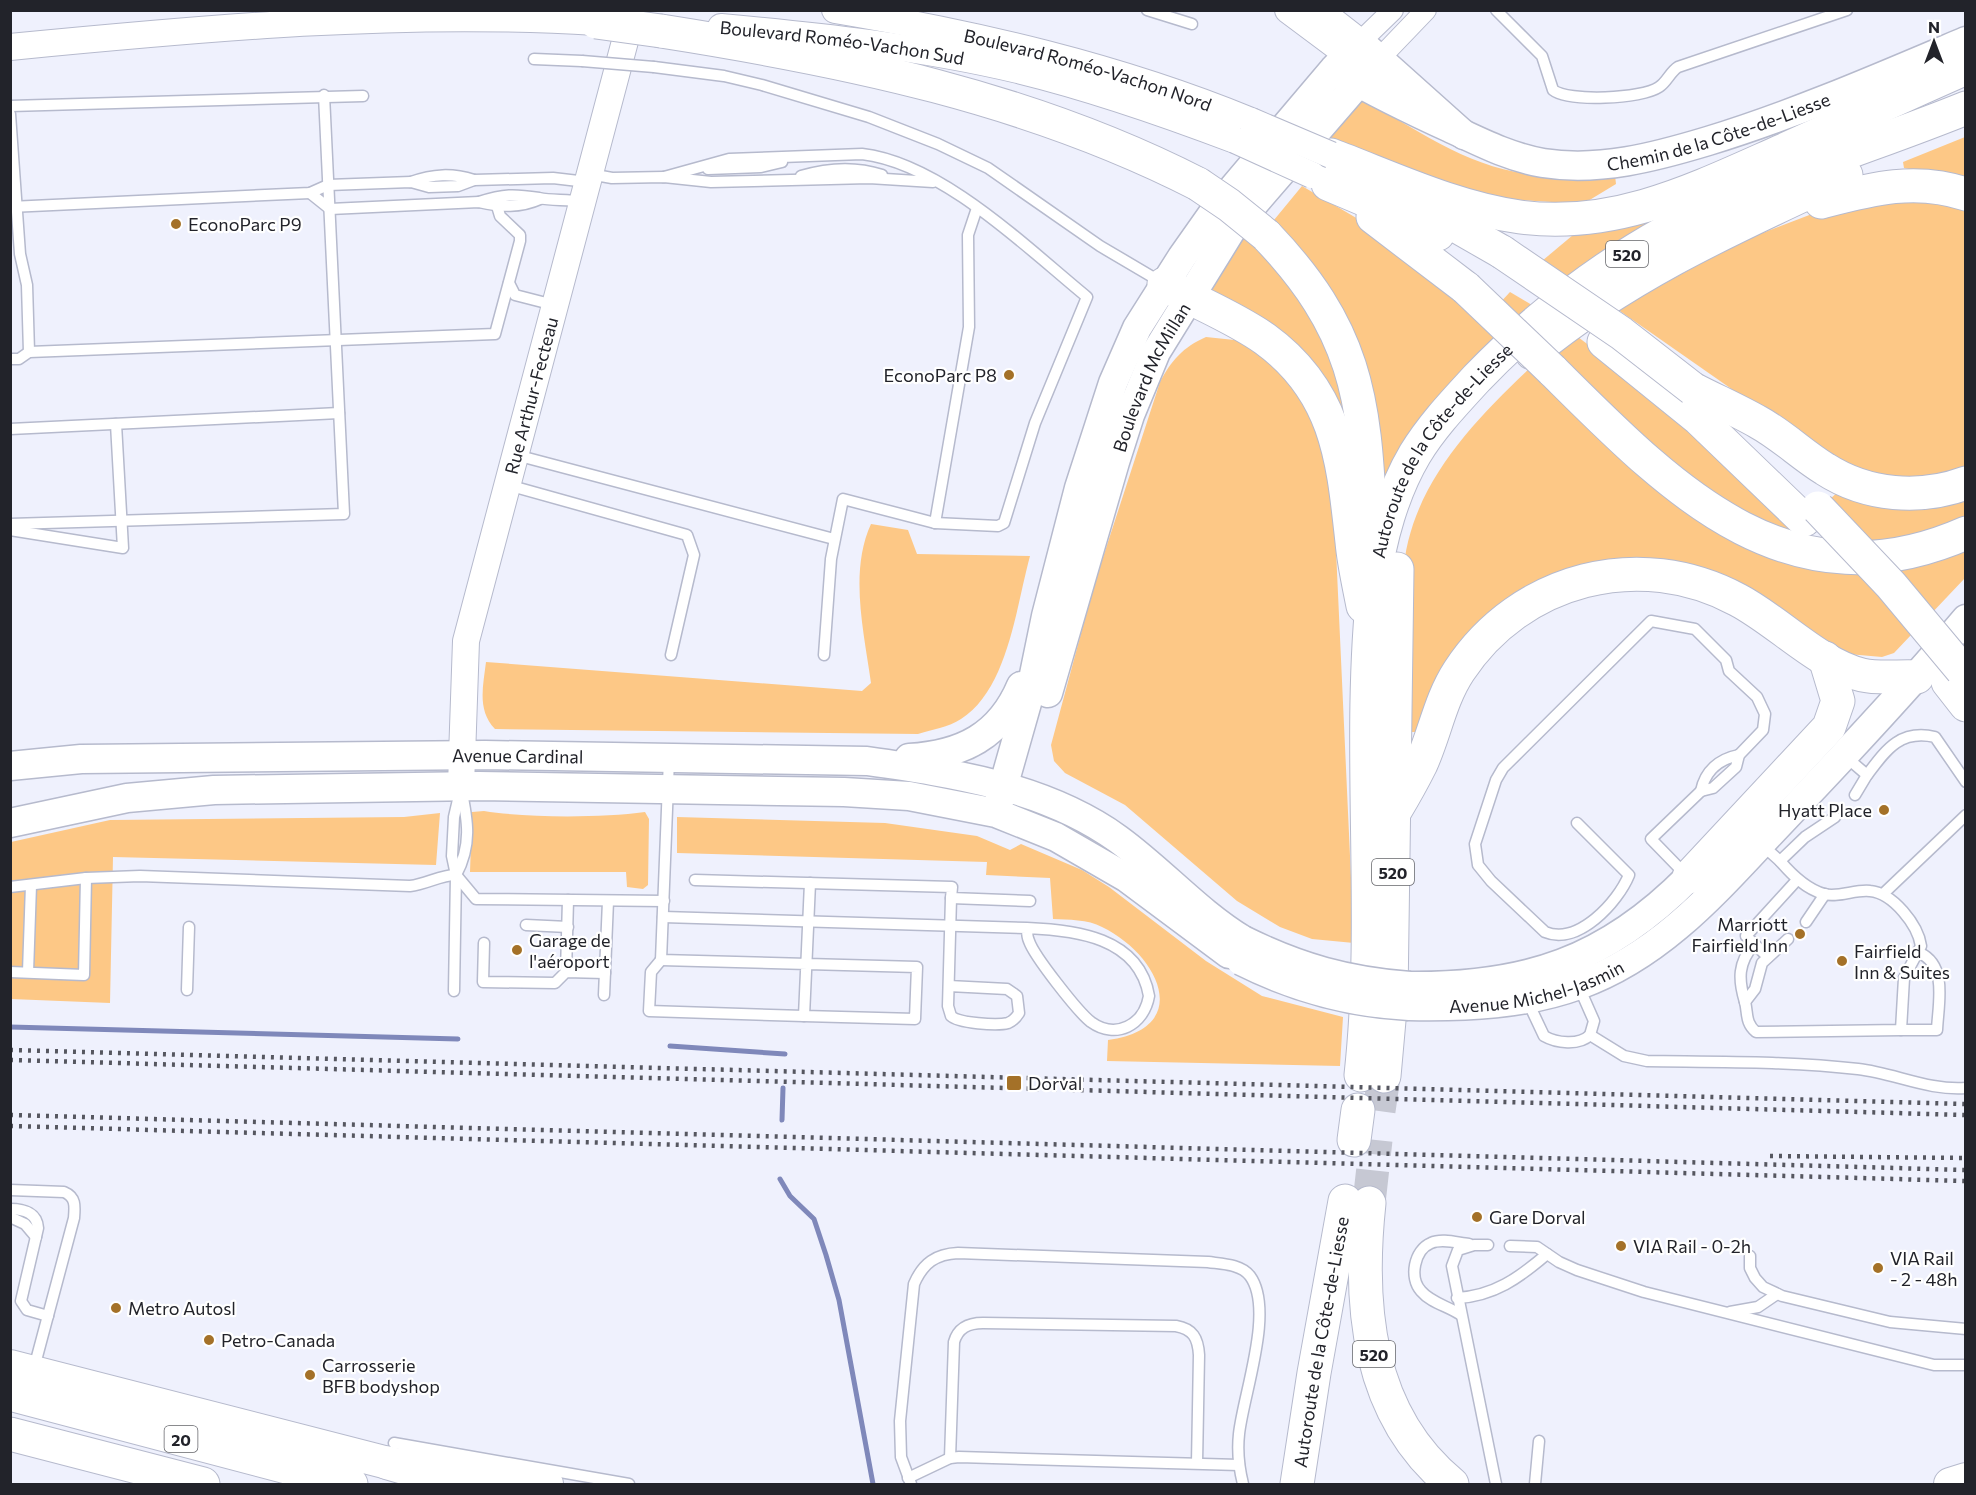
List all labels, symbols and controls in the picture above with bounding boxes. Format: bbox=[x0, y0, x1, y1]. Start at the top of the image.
north arrow bbox=[1904, 12, 1964, 72]
street label: Boulevard Roméo-Vachon Sud bbox=[719, 16, 966, 69]
text: N bbox=[1928, 17, 1940, 36]
street label: Boulevard Roméo-Vachon Nord bbox=[962, 24, 1215, 116]
street label: Chemin de la Côte-de-Liesse bbox=[1605, 88, 1833, 175]
place label: EconoParc P9 bbox=[188, 213, 302, 235]
marker: EconoParc P9 bbox=[169, 217, 183, 231]
road number: 520 bbox=[1606, 241, 1648, 267]
street label: Boulevard McMillan bbox=[1108, 298, 1195, 455]
street label: Rue Arthur-Fecteau bbox=[500, 315, 562, 477]
street label: Autoroute de la Côte-de-Liesse bbox=[1367, 338, 1517, 560]
place label: EconoParc P8 bbox=[883, 364, 997, 386]
marker: EconoParc P8 bbox=[1002, 368, 1016, 382]
street label: Avenue Cardinal bbox=[452, 744, 584, 768]
place label: Hyatt Place bbox=[1778, 799, 1872, 821]
marker: Hyatt Place bbox=[1877, 803, 1891, 817]
road number: 520 bbox=[1372, 859, 1414, 885]
place label: Marriott Fairfield Inn bbox=[1692, 913, 1788, 956]
marker: Marriott Fairfield Inn bbox=[1793, 927, 1807, 941]
place label: Garage de l'aéroport bbox=[529, 929, 610, 972]
place label: Fairfield Inn & Suites bbox=[1854, 940, 1950, 983]
marker: Garage de l'aéroport bbox=[510, 943, 524, 957]
marker: Fairfield Inn & Suites bbox=[1835, 954, 1849, 968]
street label: Avenue Michel-Jasmin bbox=[1449, 955, 1628, 1017]
place label: Dorval bbox=[1028, 1072, 1082, 1094]
marker: Dorval bbox=[1005, 1074, 1023, 1092]
place label: Gare Dorval bbox=[1489, 1206, 1586, 1228]
marker: Gare Dorval bbox=[1470, 1210, 1484, 1224]
street label: Autoroute de la Côte-de-Liesse bbox=[1289, 1215, 1353, 1469]
place label: VIA Rail - 0-2h bbox=[1633, 1235, 1751, 1257]
marker: VIA Rail - 0-2h bbox=[1614, 1239, 1628, 1253]
place label: VIA Rail - 2 - 48h bbox=[1890, 1247, 1958, 1290]
marker: VIA Rail - 2 - 48h bbox=[1871, 1261, 1885, 1275]
place label: Metro Autosl bbox=[128, 1297, 236, 1319]
marker: Metro Autosl bbox=[109, 1301, 123, 1315]
place label: Petro-Canada bbox=[221, 1329, 335, 1351]
marker: Petro-Canada bbox=[202, 1333, 216, 1347]
road number: 520 bbox=[1353, 1341, 1395, 1367]
place label: Carrosserie BFB bodyshop bbox=[322, 1354, 440, 1397]
marker: Carrosserie BFB bodyshop bbox=[303, 1368, 317, 1382]
road number: 20 bbox=[164, 1426, 198, 1452]

